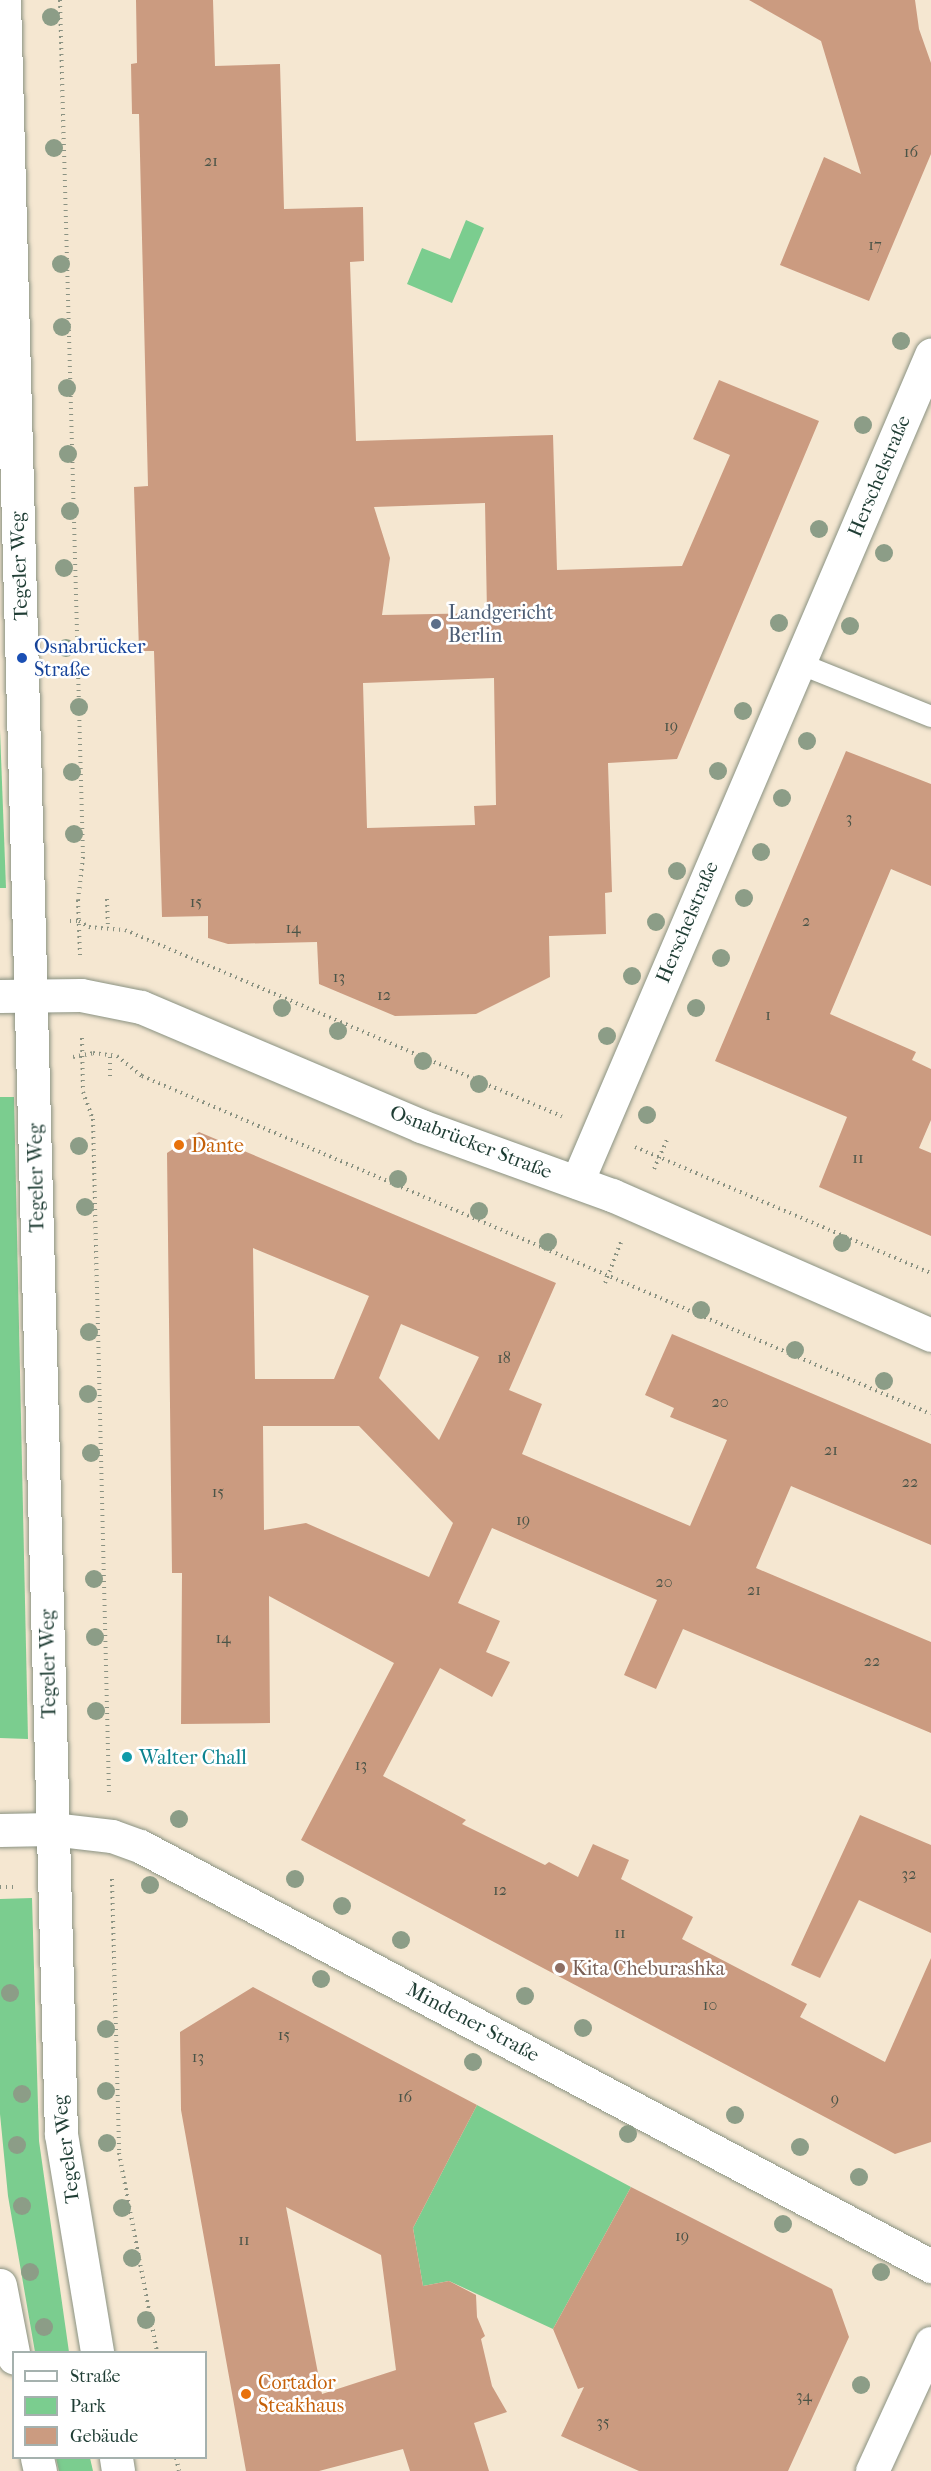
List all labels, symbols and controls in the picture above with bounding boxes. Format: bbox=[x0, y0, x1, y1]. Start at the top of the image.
house number: 16 bbox=[904, 142, 918, 162]
house number: 21 bbox=[204, 151, 218, 171]
house number: 17 bbox=[868, 235, 882, 255]
street label: Herschelstraße bbox=[843, 412, 915, 540]
street label: Tegeler Weg bbox=[5, 511, 33, 621]
place label: Landgericht Berlin bbox=[448, 600, 554, 647]
marker: Landgericht Berlin bbox=[429, 617, 443, 631]
place label: Osnabrücker Straße bbox=[34, 634, 145, 681]
marker: Osnabrücker Straße bbox=[15, 651, 29, 665]
house number: 19 bbox=[664, 716, 678, 736]
house number: 3 bbox=[846, 808, 852, 828]
street label: Herschelstraße bbox=[651, 858, 723, 986]
house number: 15 bbox=[190, 892, 202, 912]
house number: 2 bbox=[802, 911, 810, 931]
house number: 14 bbox=[285, 918, 301, 938]
house number: 13 bbox=[333, 967, 345, 987]
house number: 12 bbox=[377, 985, 391, 1005]
house number: 1 bbox=[765, 1005, 771, 1025]
street label: Osnabrücker Straße bbox=[387, 1100, 555, 1184]
street label: Tegeler Weg bbox=[23, 1123, 49, 1233]
place label: Dante bbox=[191, 1133, 244, 1157]
marker: Dante bbox=[172, 1138, 186, 1152]
house number: 11 bbox=[852, 1148, 864, 1168]
house number: 18 bbox=[497, 1348, 511, 1368]
house number: 20 bbox=[711, 1392, 729, 1412]
house number: 21 bbox=[824, 1440, 838, 1460]
house number: 22 bbox=[902, 1472, 918, 1492]
house number: 15 bbox=[212, 1482, 224, 1502]
house number: 19 bbox=[516, 1510, 530, 1530]
house number: 20 bbox=[655, 1572, 673, 1592]
house number: 21 bbox=[747, 1580, 761, 1600]
street label: Tegeler Weg bbox=[35, 1609, 61, 1719]
house number: 14 bbox=[215, 1628, 231, 1648]
house number: 22 bbox=[864, 1651, 880, 1671]
place label: Walter Chall bbox=[139, 1745, 247, 1769]
marker: Walter Chall bbox=[120, 1750, 134, 1764]
house number: 13 bbox=[355, 1755, 367, 1775]
house number: 32 bbox=[902, 1864, 916, 1884]
house number: 12 bbox=[493, 1880, 507, 1900]
house number: 11 bbox=[614, 1923, 626, 1943]
place label: Kita Cheburashka bbox=[572, 1956, 725, 1980]
marker: Kita Cheburashka bbox=[553, 1961, 567, 1975]
street label: Mindener Straße bbox=[403, 1977, 543, 2067]
house number: 10 bbox=[703, 1995, 717, 2015]
house number: 15 bbox=[278, 2025, 290, 2045]
house number: 13 bbox=[192, 2047, 204, 2067]
house number: 16 bbox=[398, 2087, 412, 2107]
house number: 9 bbox=[831, 2089, 839, 2109]
street label: Tegeler Weg bbox=[47, 2093, 85, 2205]
house number: 19 bbox=[675, 2226, 689, 2246]
house number: 11 bbox=[238, 2230, 250, 2250]
legend bbox=[12, 2351, 207, 2459]
text: Straße bbox=[70, 2366, 120, 2387]
place label: Cortador Steakhaus bbox=[258, 2370, 344, 2417]
house number: 34 bbox=[796, 2386, 812, 2406]
marker: Cortador Steakhaus bbox=[239, 2387, 253, 2401]
text: Park bbox=[70, 2396, 106, 2417]
house number: 35 bbox=[596, 2412, 610, 2432]
text: Gebäude bbox=[70, 2426, 138, 2447]

